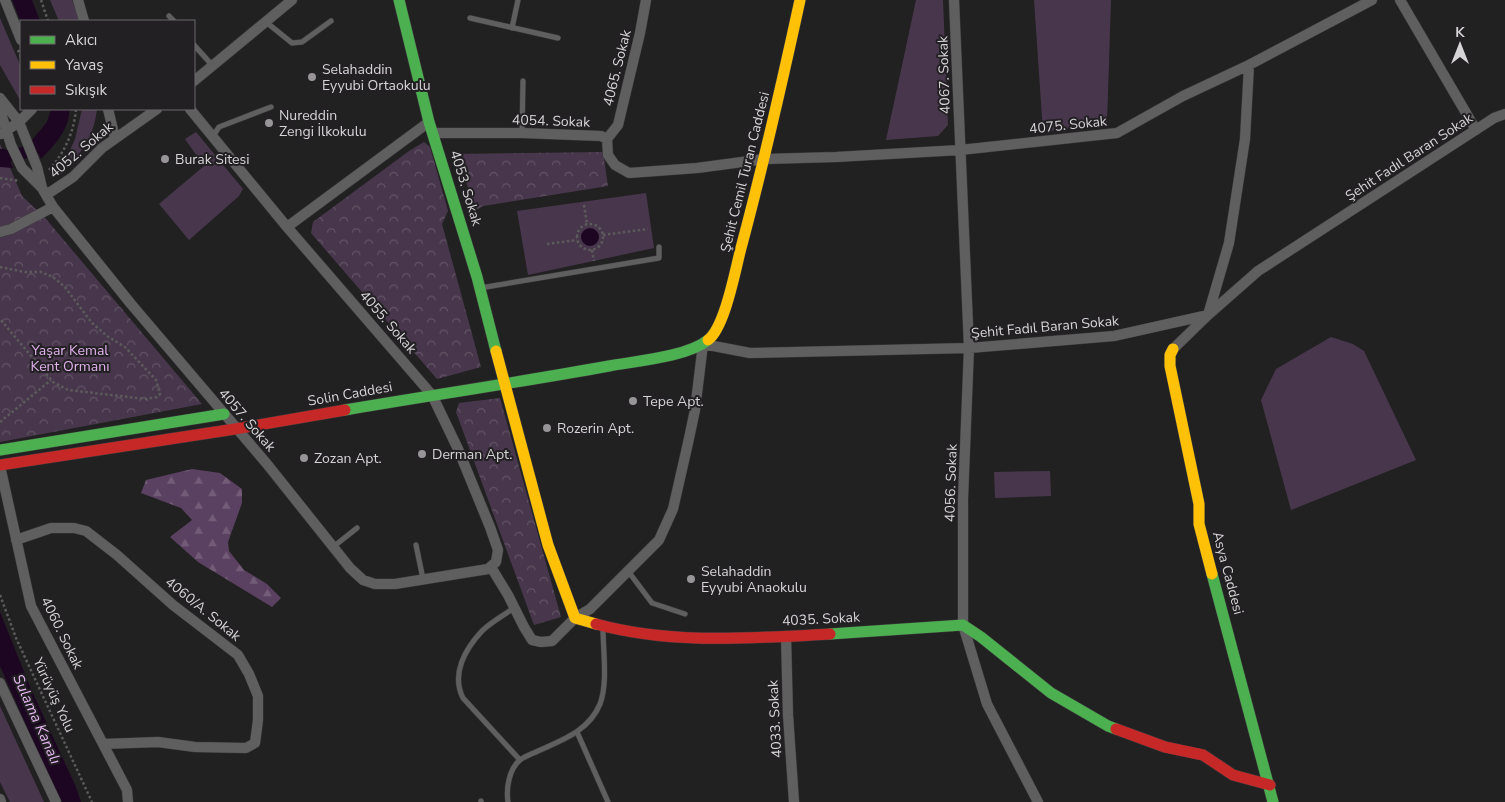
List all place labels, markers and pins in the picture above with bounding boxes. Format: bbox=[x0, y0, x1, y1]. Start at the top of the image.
place label: Selahaddin Eyyubi Ortaokulu bbox=[322, 60, 431, 95]
marker: Selahaddin Eyyubi Ortaokulu bbox=[306, 71, 318, 83]
place label: Nureddin Zengi İlkokulu bbox=[279, 106, 367, 141]
marker: Nureddin Zengi İlkokulu bbox=[263, 117, 275, 129]
place label: Burak Sitesi bbox=[175, 150, 249, 169]
marker: Burak Sitesi bbox=[159, 153, 171, 165]
place label: Tepe Apt. bbox=[643, 392, 704, 411]
marker: Tepe Apt. bbox=[627, 395, 639, 407]
place label: Rozerin Apt. bbox=[557, 419, 634, 438]
marker: Rozerin Apt. bbox=[541, 422, 553, 434]
place label: Derman Apt. bbox=[432, 445, 512, 464]
marker: Derman Apt. bbox=[416, 448, 428, 460]
place label: Zozan Apt. bbox=[314, 449, 382, 468]
marker: Zozan Apt. bbox=[298, 452, 310, 464]
place label: Selahaddin Eyyubi Anaokulu bbox=[701, 562, 807, 597]
marker: Selahaddin Eyyubi Anaokulu bbox=[685, 573, 697, 585]

